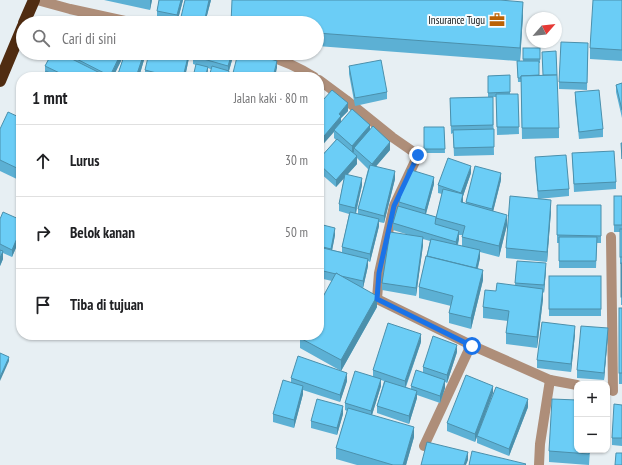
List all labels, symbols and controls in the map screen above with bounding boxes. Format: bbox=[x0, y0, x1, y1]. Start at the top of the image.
office icon: Insurance Tugu bbox=[488, 11, 506, 29]
north arrow bbox=[526, 12, 562, 48]
place label: Insurance Tugu bbox=[428, 13, 485, 27]
search box bbox=[16, 16, 324, 60]
icon: search bbox=[30, 27, 52, 49]
text: Cari di sini bbox=[62, 29, 116, 48]
text: 1 mnt bbox=[32, 87, 67, 109]
text: Jalan kaki · 80 m bbox=[234, 90, 308, 107]
route end bbox=[409, 146, 427, 164]
icon: ahead bbox=[32, 150, 54, 172]
text: Lurus bbox=[70, 151, 99, 170]
text: 30 m bbox=[285, 152, 308, 169]
icon: right bbox=[32, 222, 54, 244]
text: Belok kanan bbox=[70, 223, 135, 242]
text: 50 m bbox=[285, 224, 308, 241]
icon: arrive bbox=[32, 294, 54, 316]
text: Tiba di tujuan bbox=[70, 295, 144, 314]
route start bbox=[463, 337, 481, 355]
map controls bbox=[574, 381, 610, 453]
button: + bbox=[574, 381, 610, 417]
button: − bbox=[574, 417, 610, 453]

